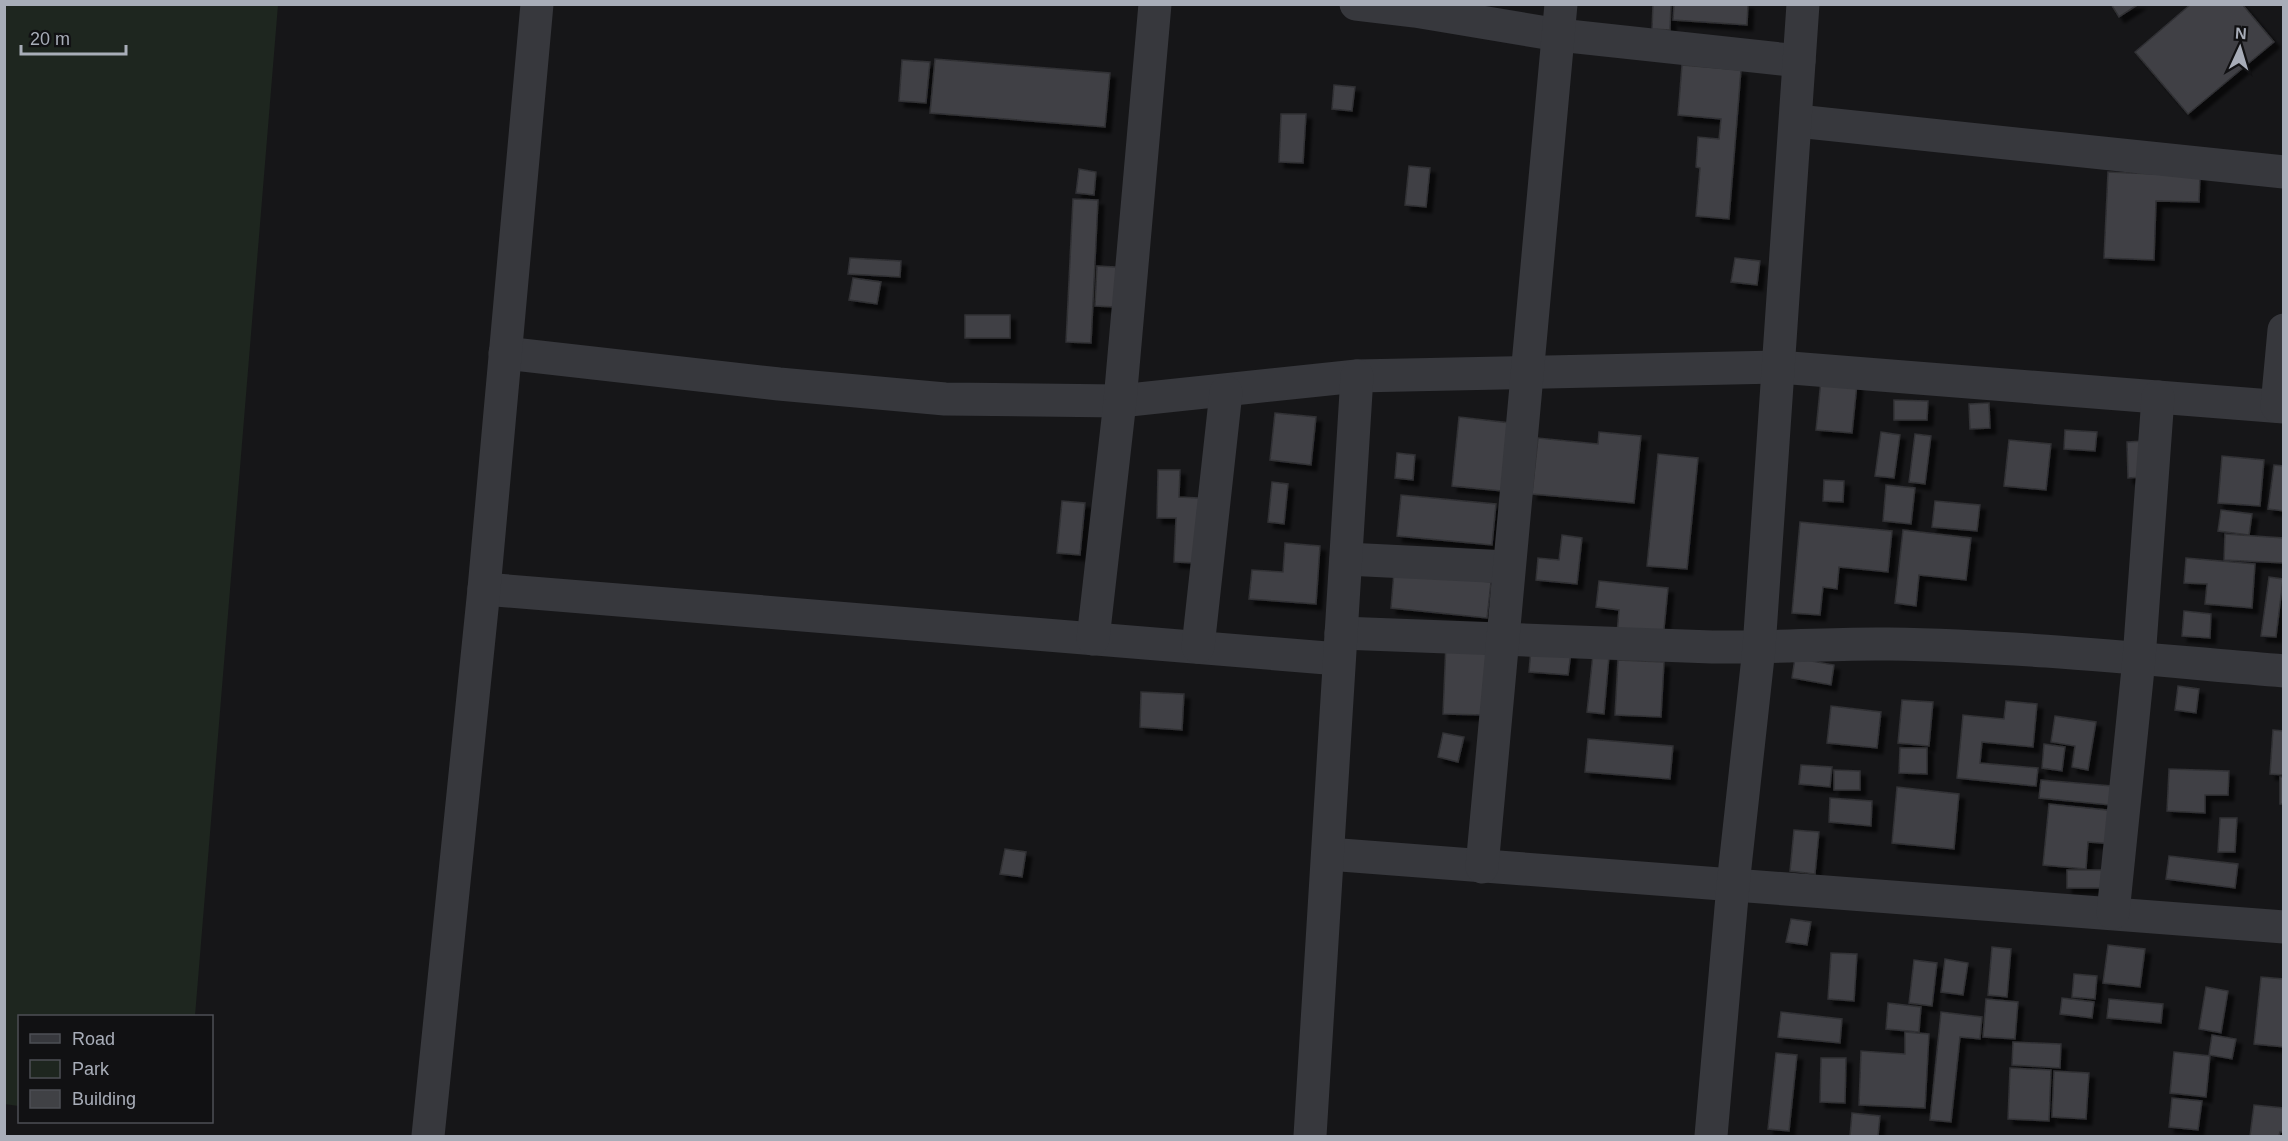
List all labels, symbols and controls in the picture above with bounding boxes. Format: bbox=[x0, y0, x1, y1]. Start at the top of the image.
scale bar bbox=[21, 18, 126, 56]
north arrow bbox=[2210, 18, 2270, 78]
text: N bbox=[2235, 25, 2247, 42]
text: 20 m bbox=[30, 29, 70, 49]
legend bbox=[18, 1015, 213, 1123]
text: Road bbox=[72, 1029, 115, 1049]
text: Park bbox=[72, 1059, 110, 1079]
text: Building bbox=[72, 1089, 136, 1109]

